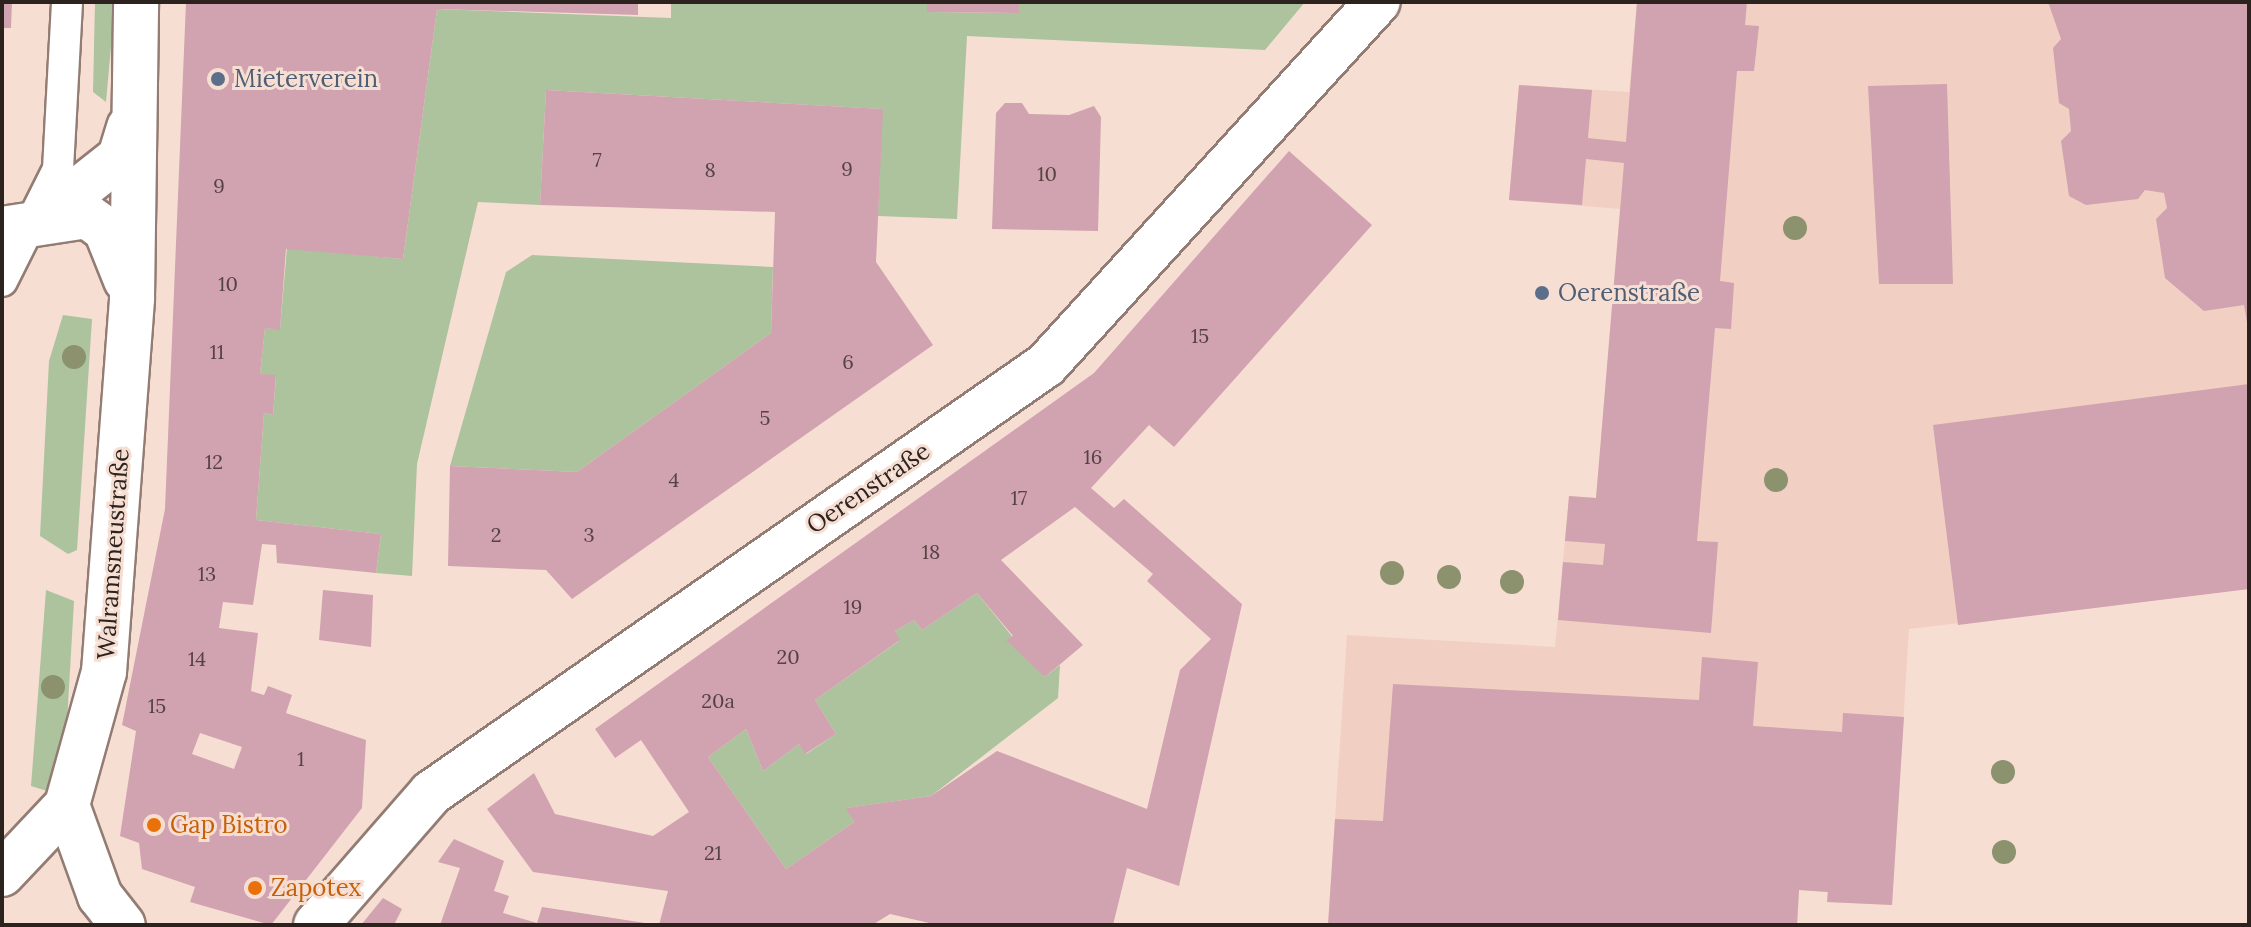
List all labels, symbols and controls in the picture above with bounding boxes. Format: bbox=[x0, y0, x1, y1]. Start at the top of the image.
place label: Mieterverein bbox=[234, 65, 378, 93]
marker: Mieterverein bbox=[209, 70, 227, 88]
house number: 7 bbox=[592, 147, 602, 171]
house number: 9 bbox=[841, 156, 853, 180]
house number: 8 bbox=[704, 157, 716, 181]
house number: 10 bbox=[1037, 161, 1057, 185]
house number: 9 bbox=[213, 173, 225, 197]
house number: 10 bbox=[218, 271, 238, 295]
place label: Oerenstraße bbox=[1558, 279, 1700, 307]
marker: Oerenstraße bbox=[1533, 284, 1551, 302]
house number: 15 bbox=[1191, 323, 1209, 347]
house number: 11 bbox=[210, 339, 224, 363]
house number: 6 bbox=[842, 349, 854, 373]
house number: 5 bbox=[760, 405, 770, 429]
street label: Oerenstraße bbox=[801, 436, 935, 540]
house number: 16 bbox=[1084, 444, 1102, 468]
street label: Walramsneustraße bbox=[91, 448, 135, 660]
house number: 12 bbox=[205, 449, 223, 473]
house number: 4 bbox=[669, 467, 679, 491]
house number: 17 bbox=[1011, 485, 1027, 509]
house number: 2 bbox=[491, 522, 501, 546]
house number: 3 bbox=[583, 522, 595, 546]
house number: 18 bbox=[922, 539, 940, 563]
house number: 13 bbox=[198, 561, 216, 585]
house number: 19 bbox=[844, 594, 862, 618]
house number: 20 bbox=[776, 644, 800, 668]
house number: 14 bbox=[188, 646, 206, 670]
house number: 20a bbox=[701, 688, 735, 712]
house number: 15 bbox=[148, 693, 166, 717]
house number: 1 bbox=[297, 746, 305, 770]
place label: Gap Bistro bbox=[170, 811, 287, 839]
marker: Gap Bistro bbox=[145, 816, 163, 834]
house number: 21 bbox=[704, 840, 722, 864]
place label: Zapotex bbox=[271, 874, 361, 902]
marker: Zapotex bbox=[246, 879, 264, 897]

